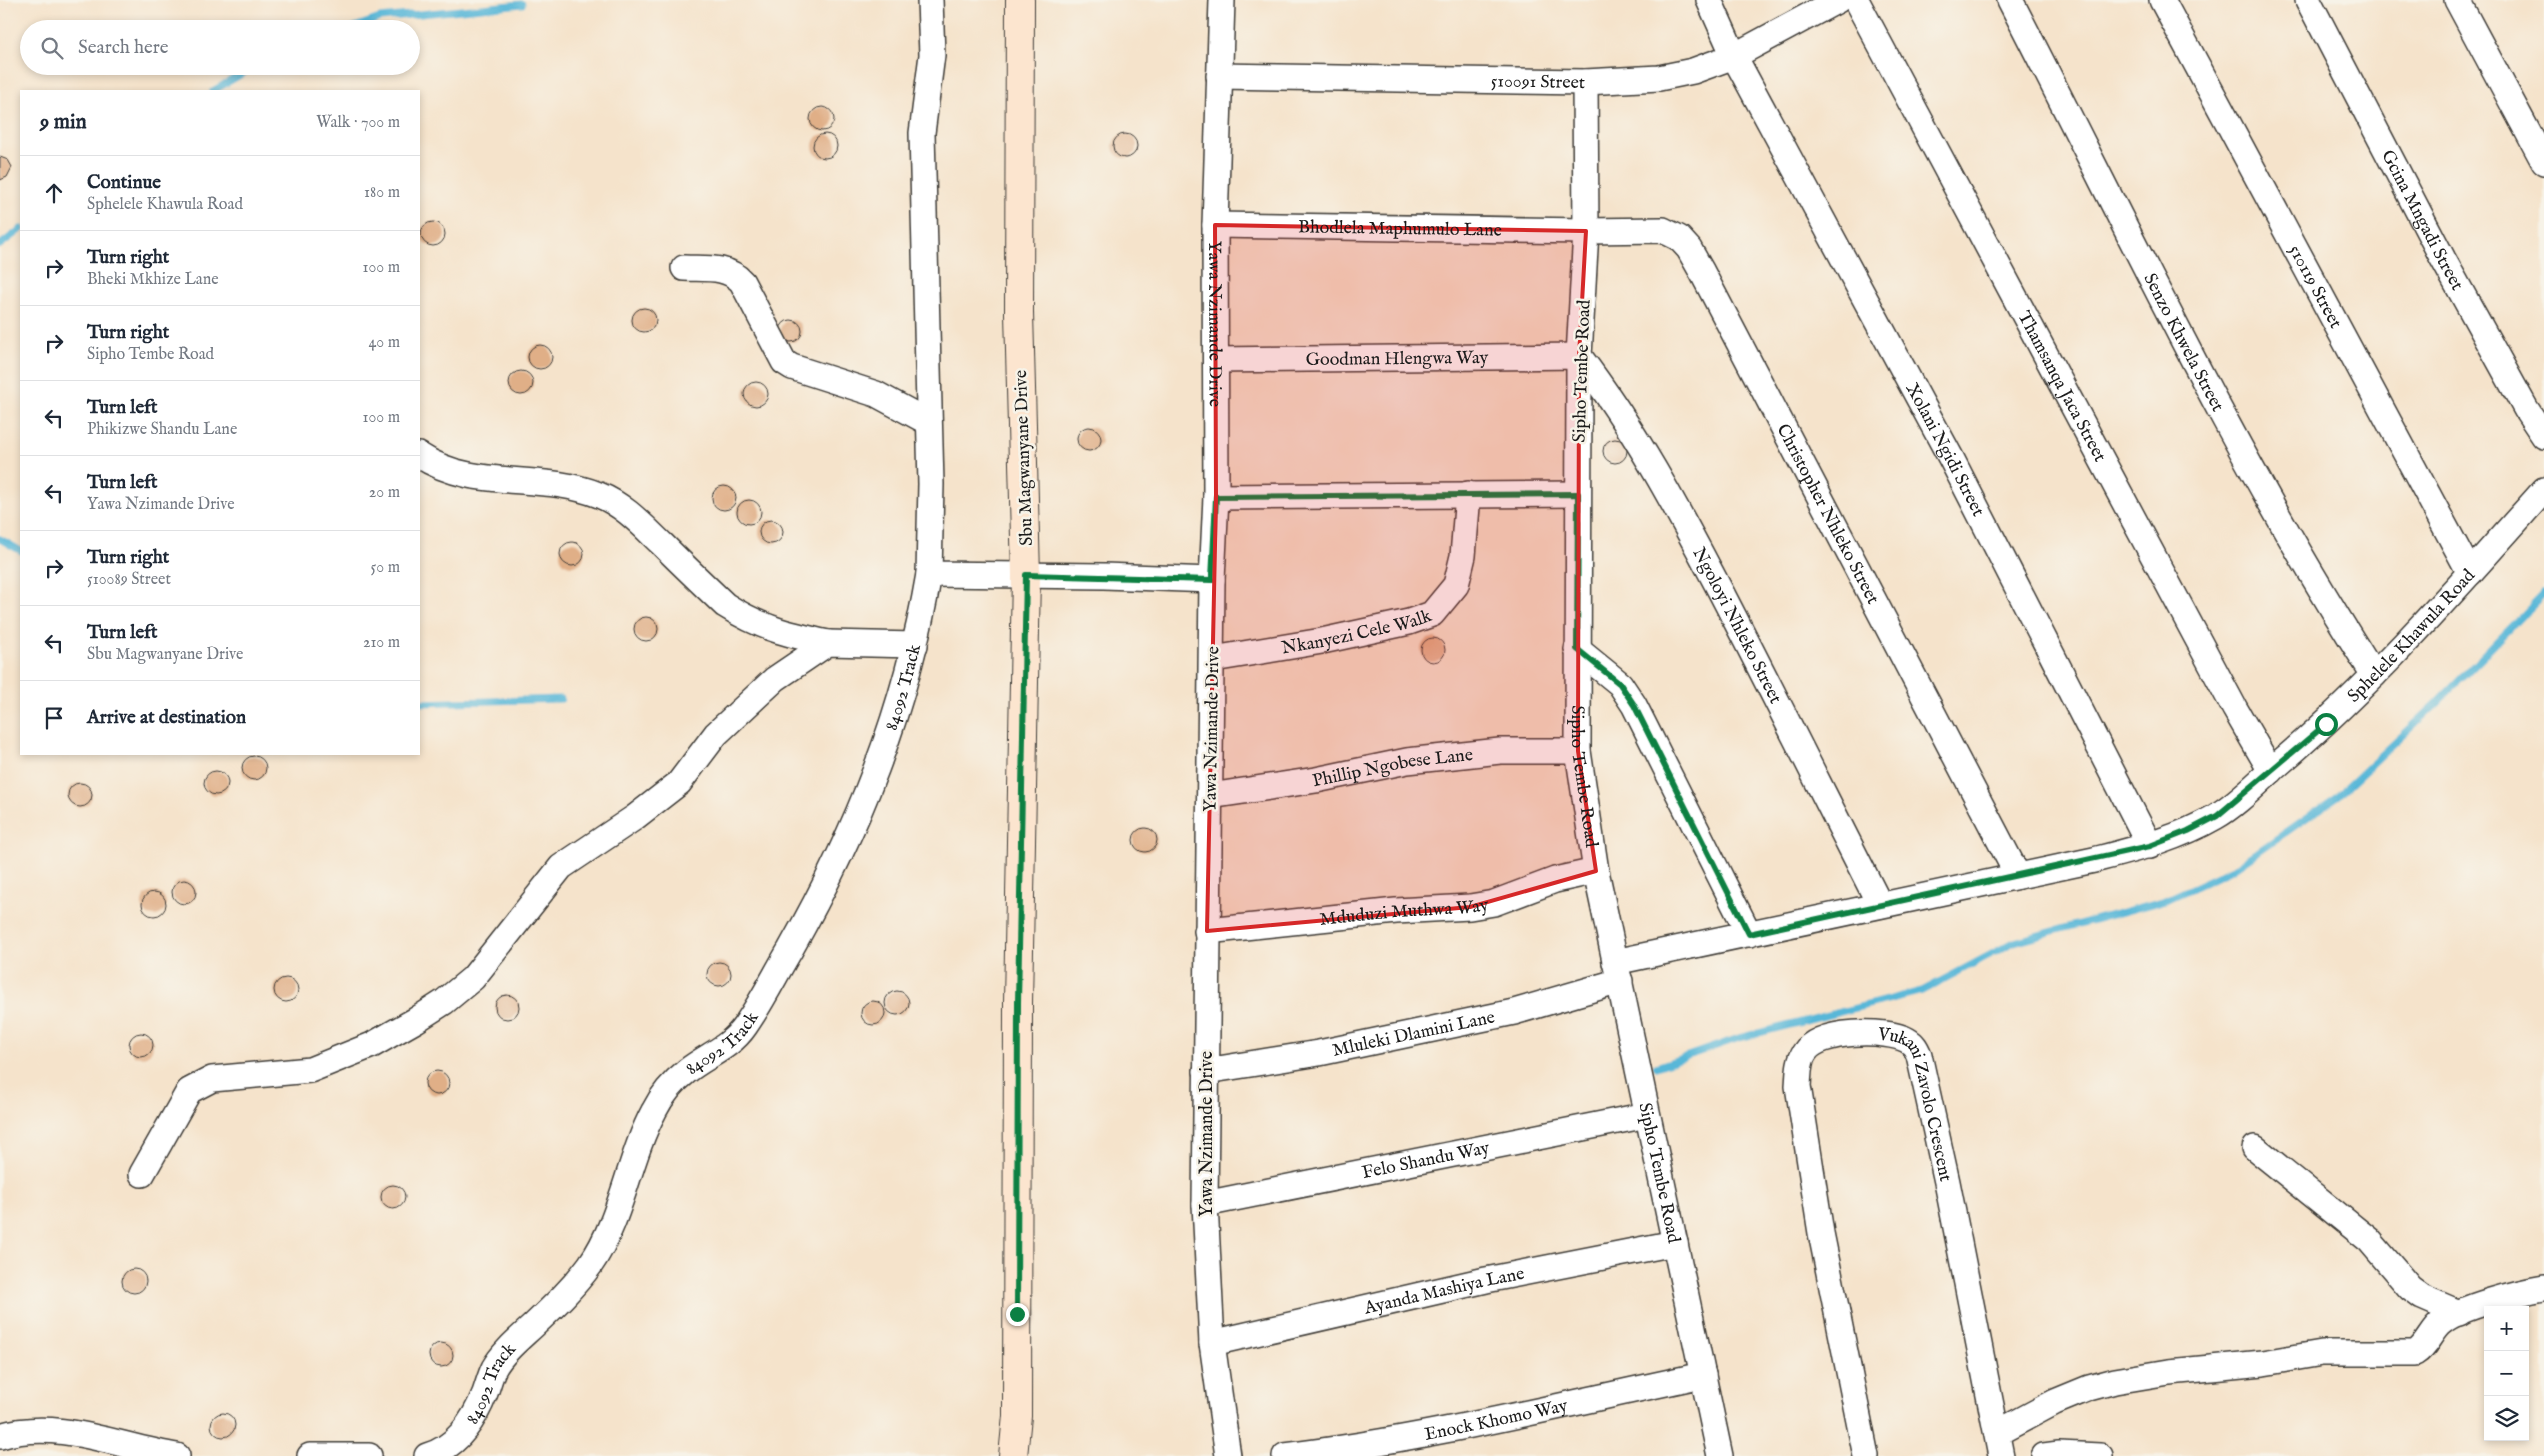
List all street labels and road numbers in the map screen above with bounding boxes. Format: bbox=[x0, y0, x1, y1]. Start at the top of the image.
street label: 510091 Street bbox=[1491, 70, 1585, 95]
street label: Gcina Mngadi Street bbox=[2375, 146, 2468, 295]
street label: Bhodlela Maphumulo Lane bbox=[1298, 216, 1502, 243]
street label: Yawa Nzimande Drive bbox=[1202, 241, 1226, 407]
street label: 510119 Street bbox=[2283, 241, 2346, 333]
street label: Senzo Khwela Street bbox=[2138, 270, 2229, 416]
street label: Sipho Tembe Road bbox=[1569, 299, 1597, 443]
street label: Thamsanqa Jaca Street bbox=[2011, 308, 2111, 466]
street label: Goodman Hlengwa Way bbox=[1305, 347, 1489, 372]
street label: Sbu Magwanyane Drive bbox=[1010, 370, 1039, 546]
street label: Xolani Ngidi Street bbox=[1900, 379, 1989, 521]
street label: Christopher Nhleko Street bbox=[1771, 420, 1884, 608]
street label: Ngoloyi Nhleko Street bbox=[1687, 544, 1786, 708]
street label: Sphelele Khawula Road bbox=[2343, 565, 2481, 708]
street label: Nkanyezi Cele Walk bbox=[1280, 605, 1435, 661]
street label: 84092 Track bbox=[881, 642, 927, 734]
street label: Yawa Nzimande Drive bbox=[1200, 646, 1225, 812]
street label: Sipho Tembe Road bbox=[1565, 705, 1602, 850]
street label: Phillip Ngobese Lane bbox=[1311, 744, 1474, 793]
street label: Mduduzi Muthwa Way bbox=[1319, 894, 1491, 932]
street label: Mluleki Dlamini Lane bbox=[1331, 1006, 1497, 1063]
street label: 84092 Track bbox=[682, 1007, 765, 1081]
street label: Vukani Zavolo Crescent bbox=[1876, 1023, 1957, 1184]
street label: Yawa Nzimande Drive bbox=[1196, 1051, 1219, 1217]
street label: Sipho Tembe Road bbox=[1632, 1101, 1685, 1246]
street label: Felo Shandu Way bbox=[1360, 1137, 1492, 1185]
street label: Ayanda Mashiya Lane bbox=[1361, 1263, 1526, 1321]
street label: 84092 Track bbox=[462, 1338, 522, 1429]
street label: Enock Khomo Way bbox=[1423, 1395, 1570, 1447]

